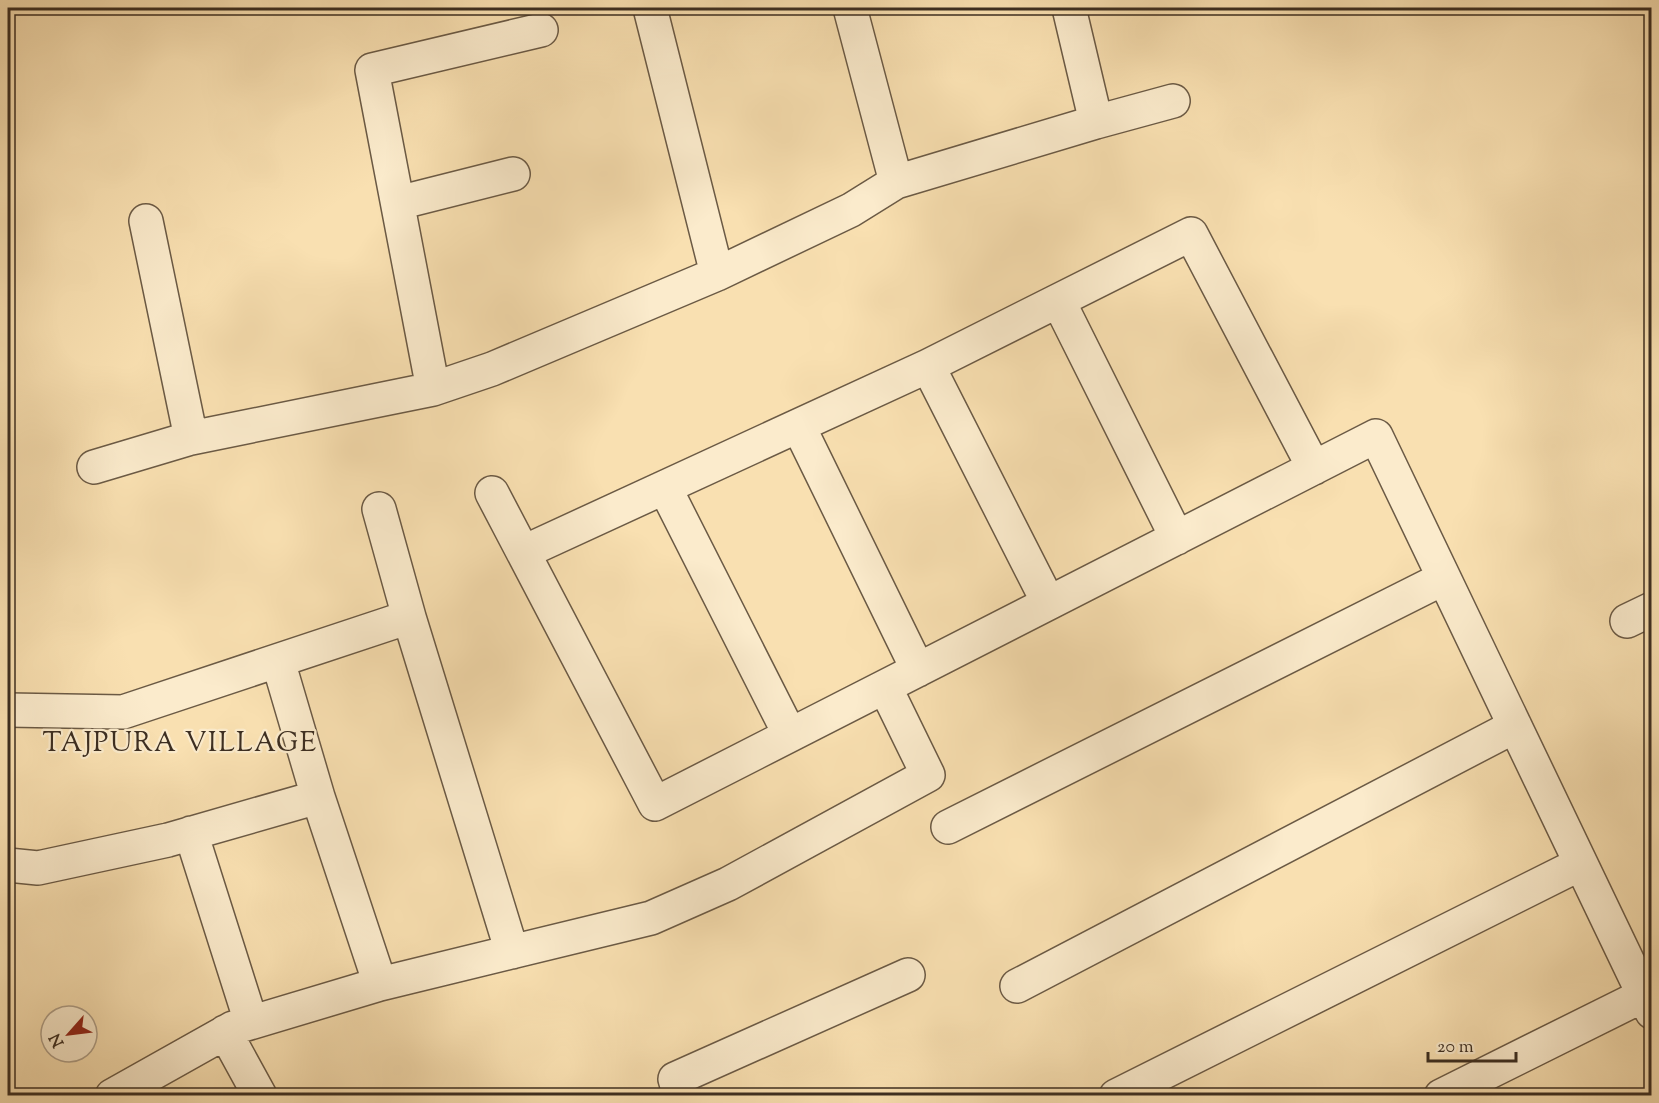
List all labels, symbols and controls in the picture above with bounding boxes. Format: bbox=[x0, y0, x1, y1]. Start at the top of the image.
district label: TAJPURA VILLAGE bbox=[43, 725, 317, 764]
north arrow bbox=[39, 1004, 99, 1064]
scale bar bbox=[1428, 1025, 1516, 1063]
text: N bbox=[45, 1029, 71, 1051]
text: 20 m bbox=[1437, 1035, 1474, 1061]

